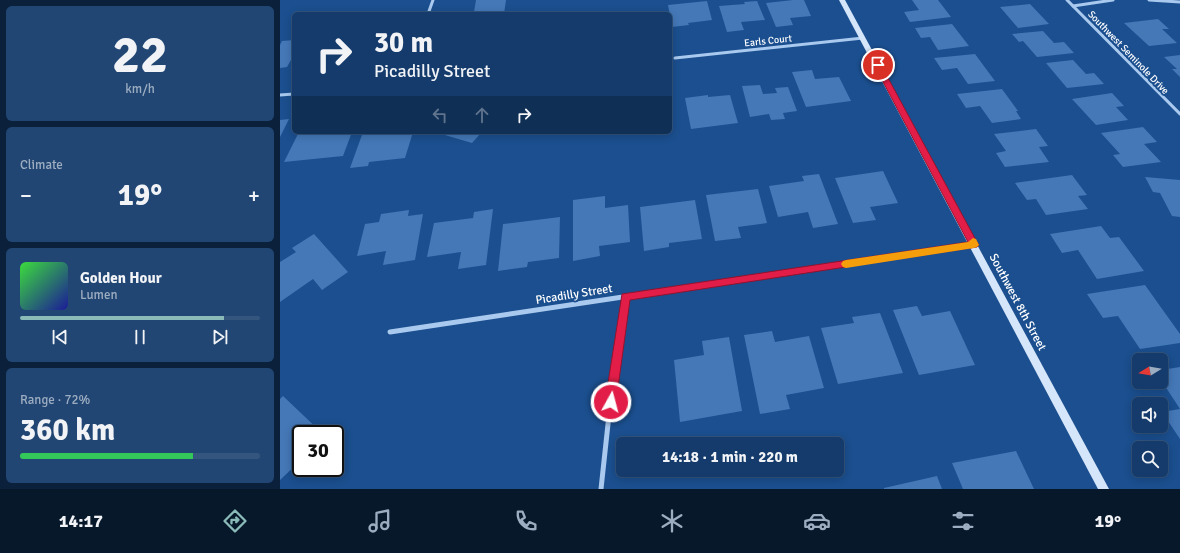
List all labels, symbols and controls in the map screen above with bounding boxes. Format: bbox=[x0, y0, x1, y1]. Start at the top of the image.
street label: Southwest Seminole Drive bbox=[1085, 8, 1171, 97]
text: 22 bbox=[112, 23, 168, 87]
text: 30 m bbox=[374, 26, 433, 60]
icon: right bbox=[308, 28, 360, 80]
street label: Earls Court bbox=[744, 32, 793, 49]
pin bbox=[861, 48, 895, 82]
icon: arrive bbox=[867, 54, 889, 76]
text: Picadilly Street bbox=[374, 60, 490, 82]
text: km/h bbox=[125, 81, 155, 97]
icon: left bbox=[429, 104, 451, 126]
icon: ahead bbox=[471, 104, 493, 126]
icon: right bbox=[513, 104, 535, 126]
text: Climate bbox=[20, 157, 63, 173]
text: 19° bbox=[118, 177, 162, 214]
text: − bbox=[20, 182, 32, 209]
text: + bbox=[248, 182, 260, 209]
street label: Southwest 8th Street bbox=[986, 251, 1049, 353]
text: Golden Hour bbox=[80, 269, 162, 287]
street label: Picadilly Street bbox=[535, 281, 614, 308]
text: Lumen bbox=[80, 287, 118, 303]
icon: previous bbox=[49, 326, 71, 348]
icon: pause bbox=[129, 326, 151, 348]
icon: next bbox=[209, 326, 231, 348]
north arrow bbox=[1132, 353, 1168, 389]
map controls bbox=[1132, 353, 1168, 477]
position arrow bbox=[590, 381, 632, 423]
text: Range · 72% bbox=[20, 392, 90, 408]
button: sound bbox=[1132, 397, 1168, 433]
text: 360 km bbox=[20, 412, 115, 449]
speed limit sign: 30 bbox=[292, 425, 344, 477]
button: search bbox=[1132, 441, 1168, 477]
text: 14:18 · 1 min · 220 m bbox=[662, 448, 798, 466]
icon: directions bbox=[221, 507, 249, 535]
icon: music bbox=[366, 507, 394, 535]
icon: phone bbox=[512, 507, 540, 535]
icon: climate bbox=[658, 507, 686, 535]
icon: car bbox=[803, 507, 831, 535]
icon: filters bbox=[949, 507, 977, 535]
text: 14:17 bbox=[59, 510, 103, 532]
text: 19° bbox=[1094, 510, 1121, 532]

